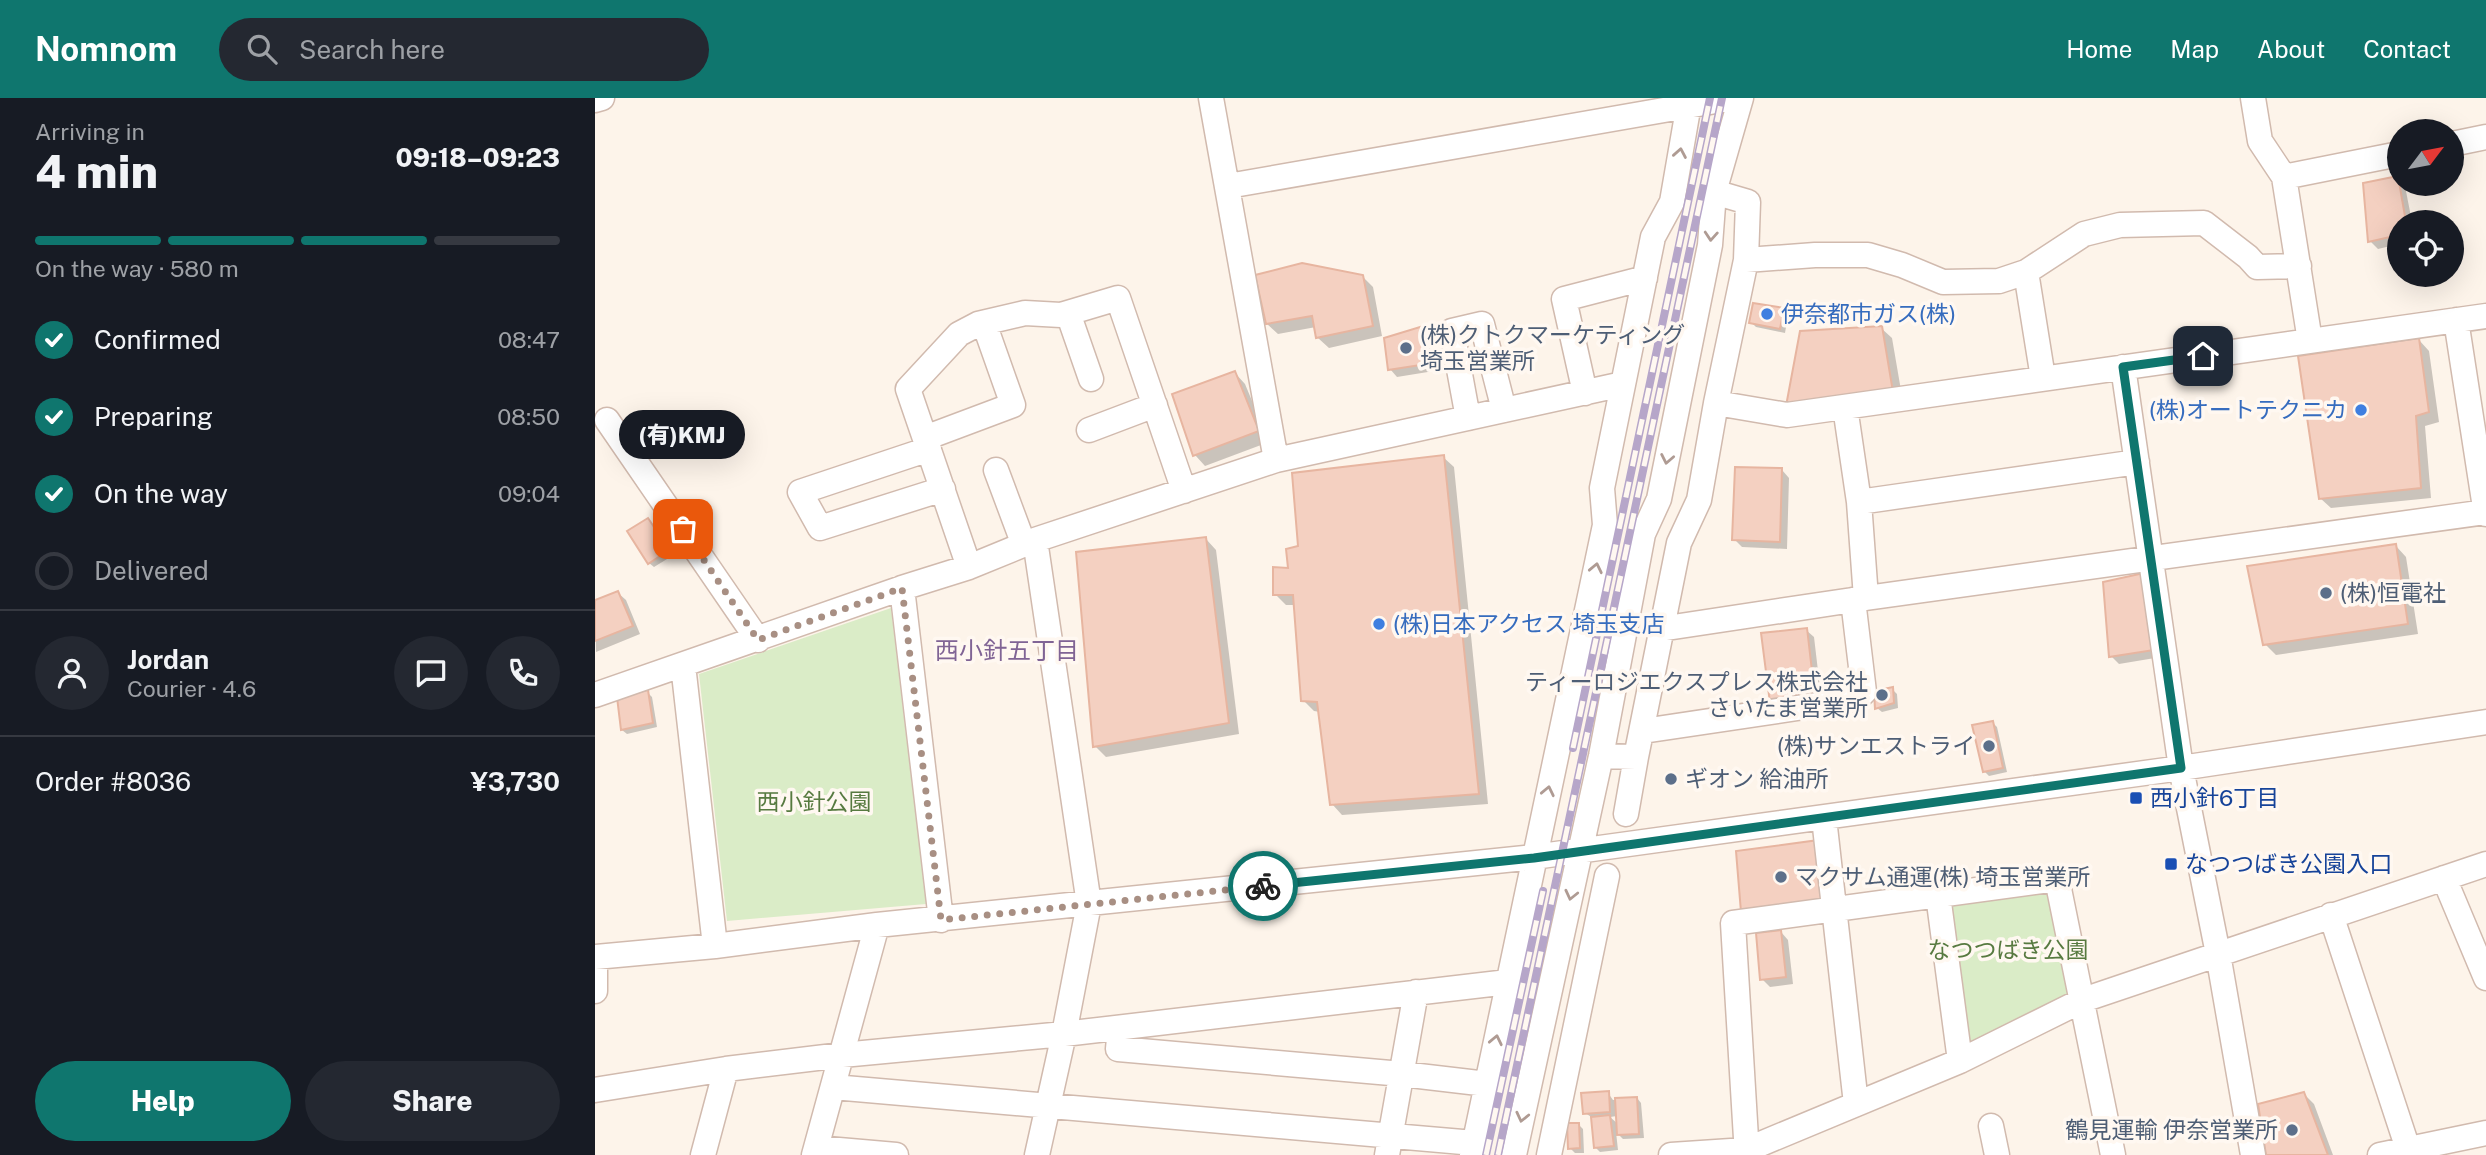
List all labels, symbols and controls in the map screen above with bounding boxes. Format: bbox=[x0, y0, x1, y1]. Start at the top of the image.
search box bbox=[219, 18, 709, 81]
text: Nomnom bbox=[35, 30, 177, 68]
icon: search bbox=[243, 30, 281, 68]
text: Search here bbox=[299, 34, 445, 65]
text: Home bbox=[2066, 35, 2132, 63]
text: Map bbox=[2170, 35, 2219, 63]
text: About bbox=[2257, 35, 2325, 63]
text: Contact bbox=[2363, 35, 2451, 63]
text: Arriving in bbox=[35, 118, 145, 145]
north arrow bbox=[2387, 119, 2464, 196]
map controls bbox=[2387, 119, 2464, 287]
text: 09:18–09:23 bbox=[396, 142, 560, 173]
text: 4 min bbox=[35, 144, 158, 198]
one-way arrow bbox=[1672, 147, 1687, 159]
button: locate bbox=[2387, 210, 2464, 287]
one-way arrow bbox=[1704, 231, 1719, 242]
text: On the way · 580 m bbox=[35, 255, 239, 282]
place label: 伊奈都市ガス(株) bbox=[1781, 300, 1956, 327]
marker: 伊奈都市ガス(株) bbox=[1759, 306, 1775, 322]
icon: check bbox=[35, 321, 73, 359]
place label: (株)クトクマーケティング 埼玉営業所 bbox=[1420, 321, 1685, 374]
text: Confirmed bbox=[94, 324, 221, 355]
text: 08:47 bbox=[498, 326, 560, 353]
pin bbox=[2173, 326, 2233, 386]
icon: home bbox=[2184, 337, 2222, 375]
marker: (株)クトクマーケティング 埼玉営業所 bbox=[1398, 340, 1414, 356]
place label: (株)オートテクニカ bbox=[2149, 396, 2347, 423]
icon: check bbox=[35, 398, 73, 436]
text: Preparing bbox=[94, 401, 213, 432]
marker: (株)オートテクニカ bbox=[2353, 402, 2369, 418]
text: 08:50 bbox=[497, 403, 560, 430]
callout: (有)KMJ bbox=[620, 410, 746, 459]
text: (有)KMJ bbox=[639, 421, 725, 448]
one-way arrow bbox=[1661, 453, 1676, 465]
icon: check bbox=[35, 475, 73, 513]
text: On the way bbox=[94, 478, 228, 509]
text: 09:04 bbox=[498, 480, 560, 507]
pin bbox=[653, 499, 713, 559]
icon: bag bbox=[664, 510, 702, 548]
text: Delivered bbox=[94, 555, 209, 586]
one-way arrow bbox=[1587, 562, 1602, 574]
place label: (株)恒電社 bbox=[2340, 579, 2446, 606]
marker: (株)恒電社 bbox=[2318, 585, 2334, 601]
place label: (株)日本アクセス 埼玉支店 bbox=[1393, 610, 1665, 637]
marker: (株)日本アクセス 埼玉支店 bbox=[1371, 616, 1387, 632]
button: person bbox=[35, 636, 109, 710]
button: chat bbox=[394, 636, 468, 710]
button: phone bbox=[486, 636, 560, 710]
district label: 西小針五丁目 bbox=[935, 636, 1079, 664]
text: Jordan bbox=[127, 644, 209, 675]
place label: ティーロジエクスプレス株式会社 さいたま営業所 bbox=[1525, 668, 1868, 721]
text: Courier · 4.6 bbox=[127, 675, 256, 702]
marker: ティーロジエクスプレス株式会社 さいたま営業所 bbox=[1874, 687, 1890, 703]
place label: (株)サンエストライ bbox=[1777, 732, 1975, 759]
marker: (株)サンエストライ bbox=[1981, 738, 1997, 754]
place label: ギオン 給油所 bbox=[1685, 765, 1829, 792]
text: Order #8036 bbox=[35, 766, 191, 797]
text: ¥3,730 bbox=[471, 766, 560, 797]
marker: ギオン 給油所 bbox=[1663, 771, 1679, 787]
place label: 西小針6丁目 bbox=[2150, 784, 2279, 811]
one-way arrow bbox=[1540, 785, 1555, 797]
park label: 西小針公園 bbox=[757, 788, 872, 815]
marker: 西小針6丁目 bbox=[2128, 790, 2144, 806]
place label: なつつばき公園入口 bbox=[2185, 850, 2392, 877]
courier bbox=[1228, 851, 1298, 921]
marker: なつつばき公園入口 bbox=[2163, 856, 2179, 872]
place label: マクサム通運(株) 埼玉営業所 bbox=[1795, 863, 2090, 890]
icon: bike bbox=[1244, 867, 1282, 905]
marker: マクサム通運(株) 埼玉営業所 bbox=[1773, 869, 1789, 885]
one-way arrow bbox=[1565, 889, 1580, 901]
park label: なつつばき公園 bbox=[1928, 936, 2089, 963]
one-way arrow bbox=[1487, 1034, 1502, 1046]
button: Help bbox=[35, 1061, 291, 1141]
button: Share bbox=[305, 1061, 560, 1141]
one-way arrow bbox=[1516, 1111, 1530, 1123]
place label: 鶴見運輸 伊奈営業所 bbox=[2065, 1116, 2278, 1143]
marker: 鶴見運輸 伊奈営業所 bbox=[2284, 1122, 2300, 1138]

